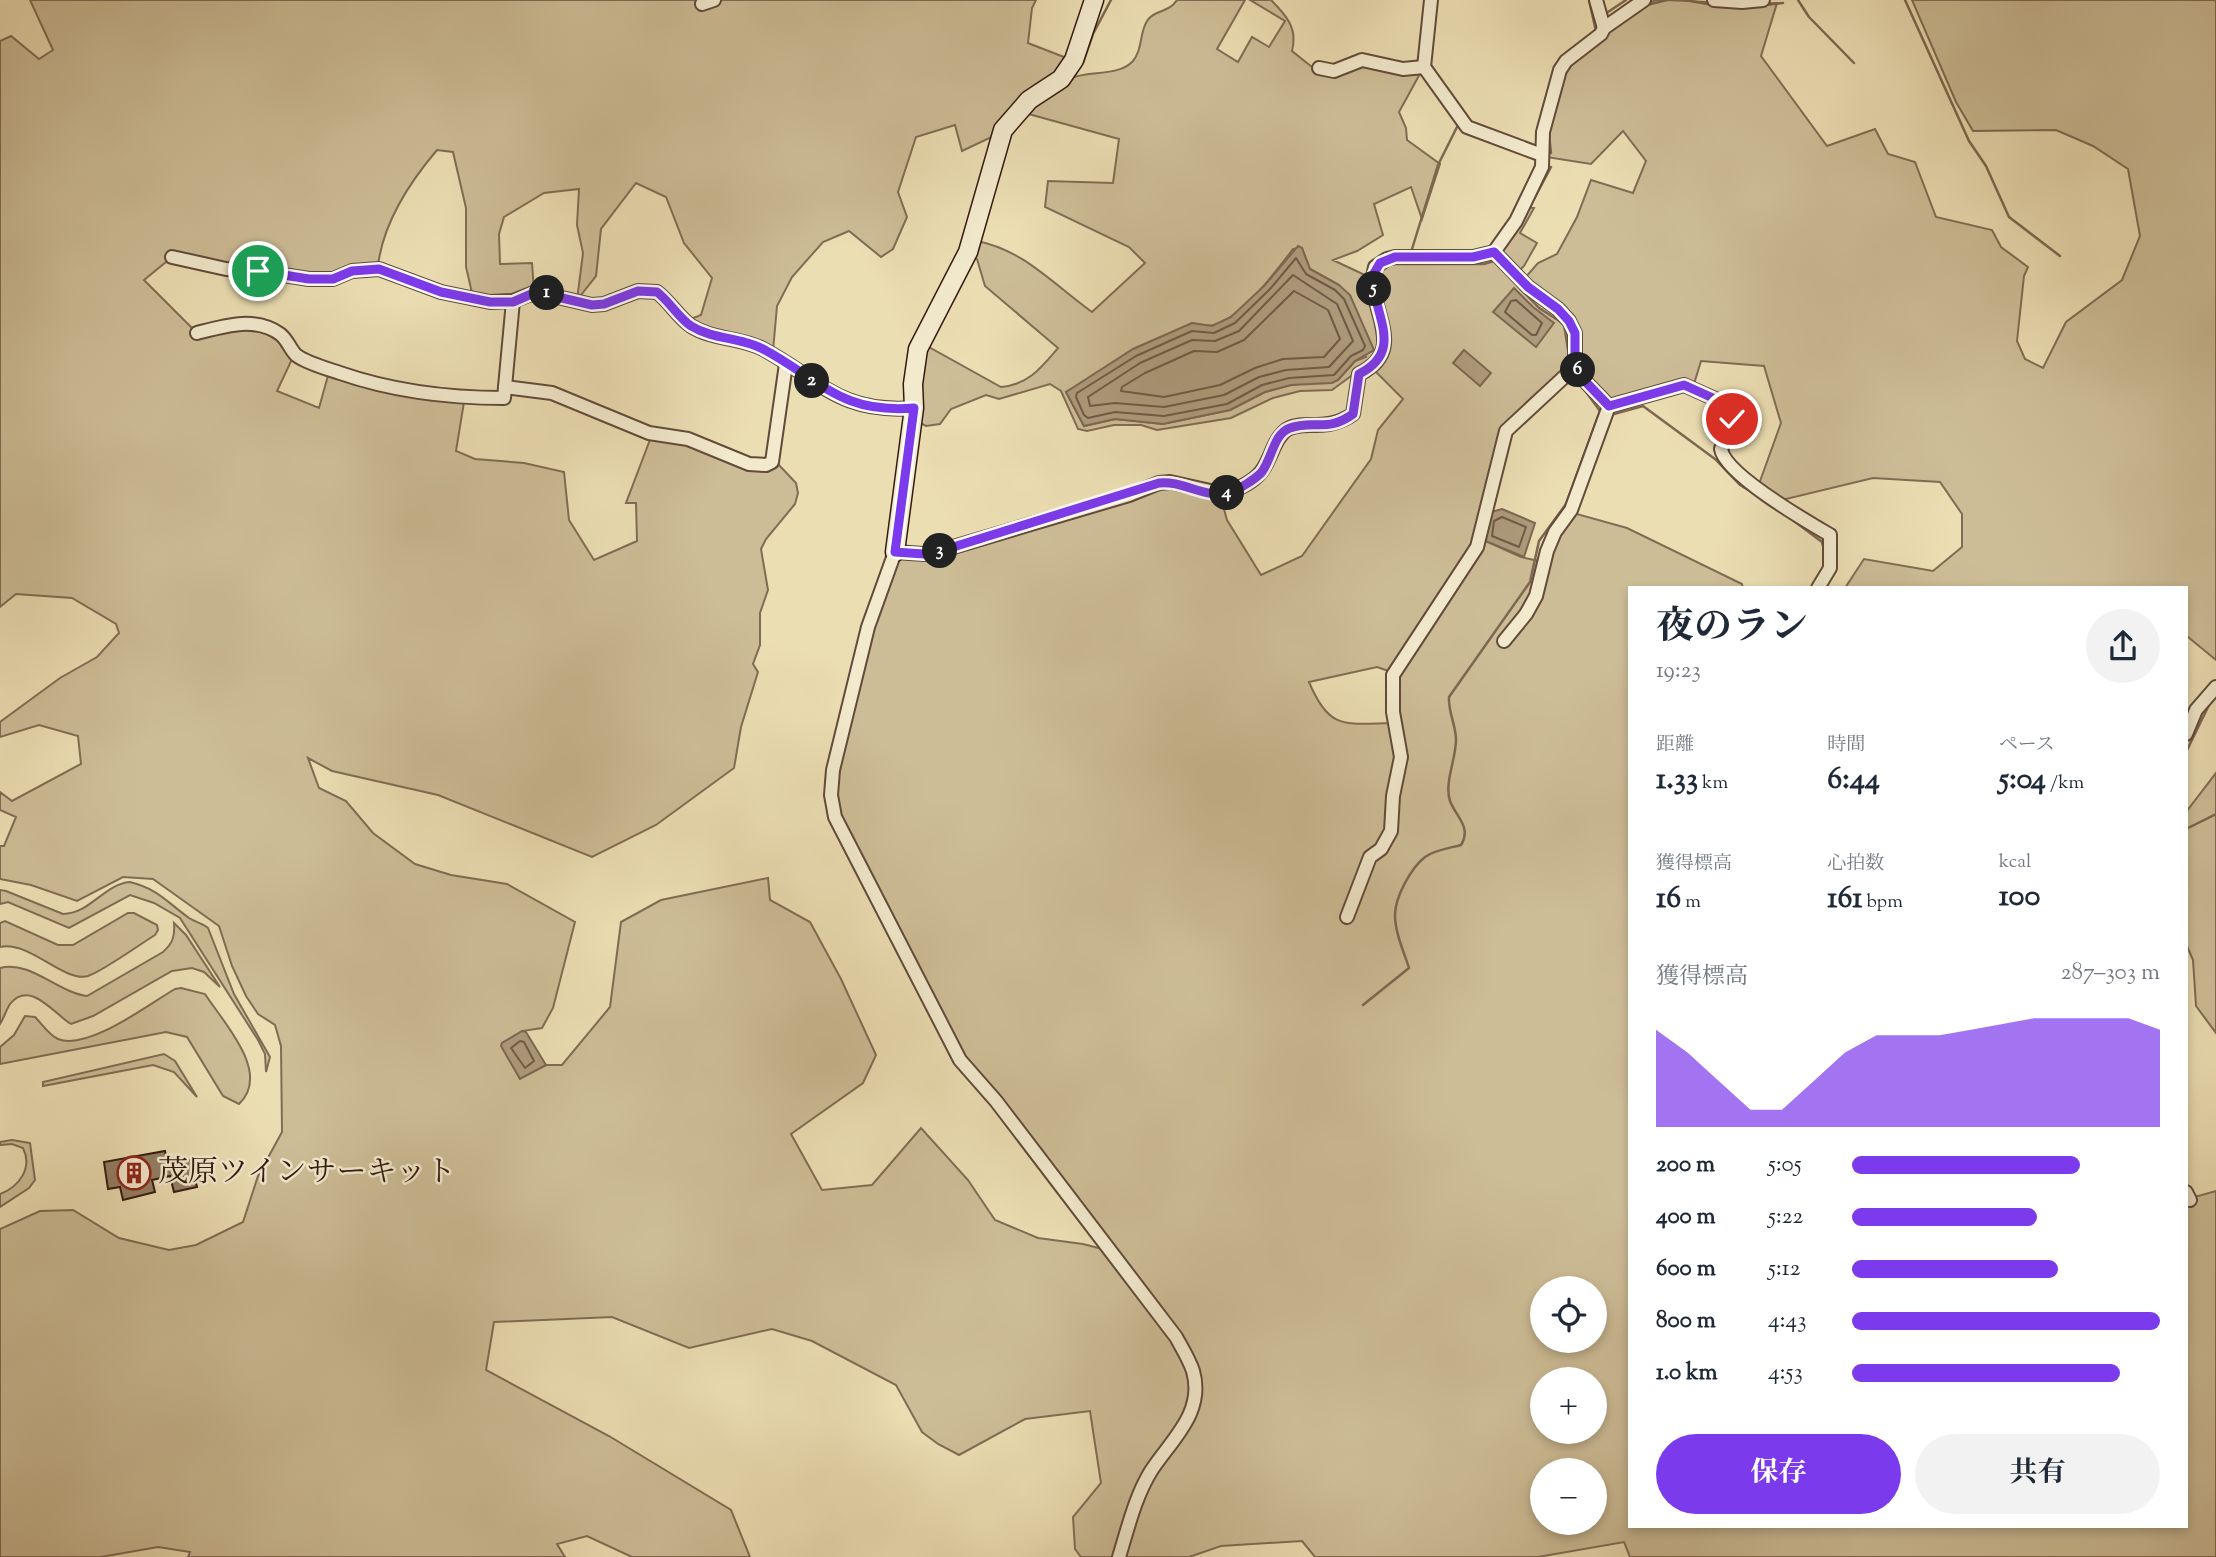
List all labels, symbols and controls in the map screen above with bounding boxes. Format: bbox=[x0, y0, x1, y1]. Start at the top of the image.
pin bbox=[228, 241, 288, 301]
icon: arrive bbox=[239, 252, 277, 290]
pin: 5 bbox=[1356, 272, 1392, 306]
text: 5 bbox=[1370, 275, 1377, 302]
pin: 1 bbox=[530, 276, 564, 310]
text: 1 bbox=[543, 279, 550, 306]
pin: 6 bbox=[1560, 352, 1596, 388]
text: 6 bbox=[1573, 356, 1582, 383]
pin: 2 bbox=[794, 364, 830, 398]
text: 2 bbox=[807, 367, 816, 394]
pin bbox=[1702, 389, 1762, 449]
icon: check bbox=[1713, 400, 1751, 438]
pin: 4 bbox=[1210, 476, 1244, 510]
text: 4 bbox=[1222, 479, 1231, 506]
pin: 3 bbox=[922, 534, 958, 568]
text: 3 bbox=[936, 537, 943, 564]
text: 夜のラン bbox=[1656, 602, 1808, 656]
button: share bbox=[2086, 609, 2160, 683]
text: 19:23 bbox=[1656, 655, 1701, 688]
text: 距離 bbox=[1656, 732, 1694, 759]
text: 時間 bbox=[1827, 732, 1865, 759]
text: ペース bbox=[1999, 732, 2055, 759]
text: 1.33 bbox=[1656, 759, 1698, 802]
text: 6:44 bbox=[1827, 759, 1880, 802]
text: 5:04 bbox=[1999, 759, 2046, 802]
text: km bbox=[1698, 770, 1728, 797]
text: /km bbox=[2046, 770, 2084, 797]
text: kcal bbox=[1999, 849, 2031, 876]
text: 獲得標高 bbox=[1656, 851, 1732, 878]
text: 心拍数 bbox=[1827, 851, 1884, 878]
text: 100 bbox=[1999, 876, 2040, 919]
text: 16 bbox=[1656, 878, 1681, 921]
text: 161 bbox=[1827, 878, 1862, 921]
text: m bbox=[1681, 889, 1701, 916]
text: bpm bbox=[1862, 889, 1903, 916]
text: 287–303 m bbox=[2061, 957, 2160, 990]
text: 獲得標高 bbox=[1656, 961, 1748, 994]
text: 200 m bbox=[1656, 1149, 1715, 1182]
text: 5:05 bbox=[1768, 1149, 1802, 1182]
place label: 茂原ツインサーキット bbox=[158, 1152, 456, 1195]
building icon: 茂原ツインサーキット bbox=[115, 1154, 153, 1192]
text: 400 m bbox=[1656, 1201, 1716, 1234]
text: 5:22 bbox=[1768, 1201, 1803, 1234]
text: 600 m bbox=[1656, 1253, 1716, 1286]
text: 5:12 bbox=[1768, 1253, 1800, 1286]
map controls bbox=[1530, 1276, 1607, 1535]
button: locate bbox=[1530, 1276, 1607, 1353]
text: 800 m bbox=[1656, 1305, 1716, 1338]
text: 4:43 bbox=[1768, 1305, 1806, 1338]
text: 1.0 km bbox=[1656, 1357, 1718, 1390]
text: 4:53 bbox=[1768, 1357, 1803, 1390]
button: + bbox=[1530, 1367, 1607, 1444]
button: 保存 bbox=[1656, 1434, 1901, 1514]
button: 共有 bbox=[1915, 1434, 2160, 1514]
button: − bbox=[1530, 1458, 1607, 1535]

